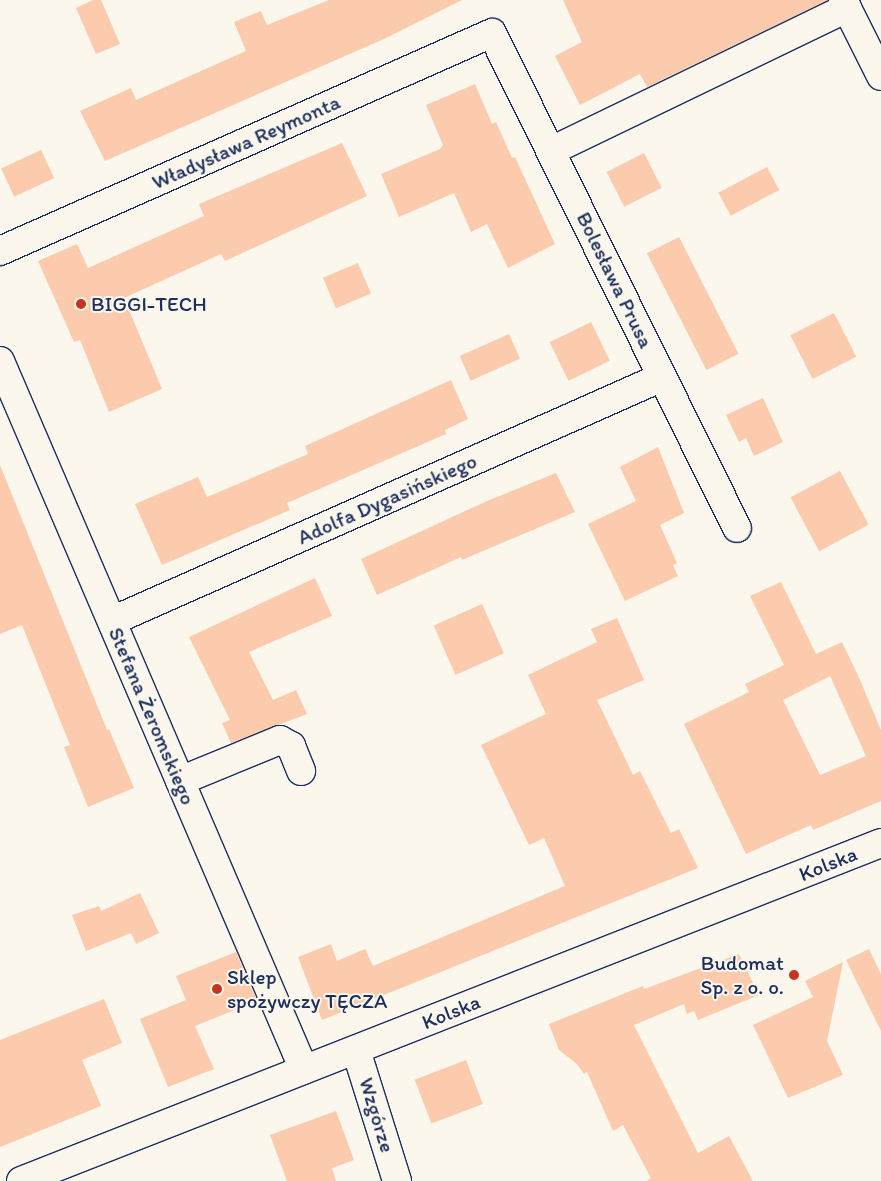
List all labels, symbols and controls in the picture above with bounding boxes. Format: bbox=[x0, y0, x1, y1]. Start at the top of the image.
street label: Władysława Reymonta bbox=[148, 89, 344, 195]
street label: Bolesława Prusa bbox=[571, 208, 659, 352]
place label: BIGGI-TECH bbox=[91, 291, 207, 317]
marker: BIGGI-TECH bbox=[75, 298, 87, 310]
street label: Adolfa Dygasińskiego bbox=[293, 448, 481, 550]
street label: Stefana Żeromskiego bbox=[103, 623, 201, 809]
street label: Kolska bbox=[795, 841, 861, 887]
place label: Budomat Sp. z o. o. bbox=[700, 950, 784, 1000]
place label: Sklep spożywczy TĘCZA bbox=[227, 964, 387, 1014]
marker: Budomat Sp. z o. o. bbox=[788, 969, 800, 981]
marker: Sklep spożywczy TĘCZA bbox=[211, 983, 223, 995]
street label: Kolska bbox=[418, 989, 484, 1035]
street label: Wzgórze bbox=[354, 1074, 400, 1156]

